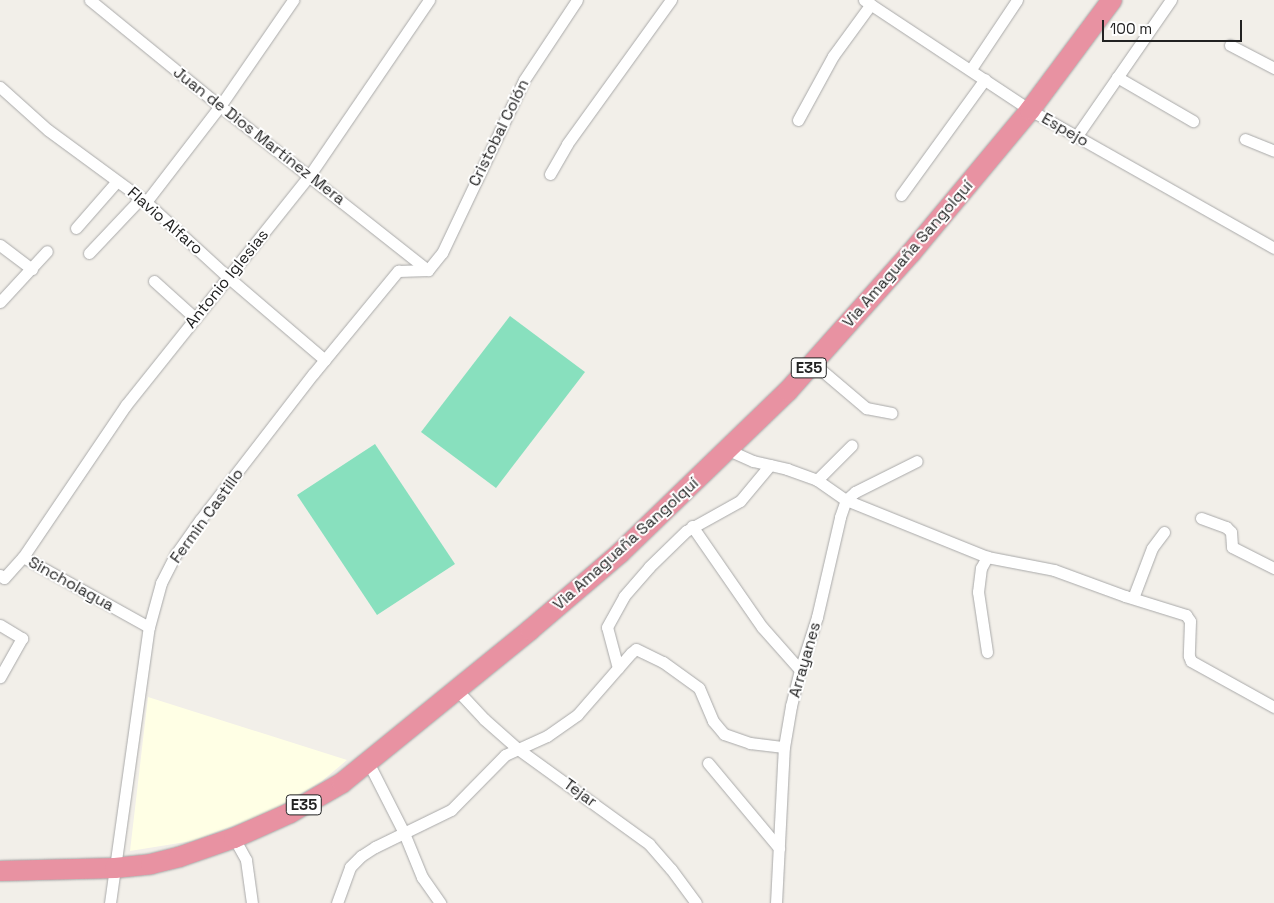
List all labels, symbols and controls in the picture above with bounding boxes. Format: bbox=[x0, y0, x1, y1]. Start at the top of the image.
scale bar bbox=[1104, 10, 1244, 42]
text: 100 m bbox=[1110, 19, 1152, 38]
street label: Juan de Dios Martínez Mera bbox=[169, 63, 349, 209]
street label: Cristobal Colón bbox=[465, 76, 533, 190]
street label: Espejo bbox=[1038, 109, 1092, 151]
street label: Via Amaguaña Sangolquí bbox=[839, 176, 977, 332]
street label: Flavio Alfaro bbox=[123, 183, 207, 259]
street label: Antonio Iglesias bbox=[181, 226, 273, 332]
road number: E35 bbox=[790, 356, 828, 380]
street label: Fermin Castillo bbox=[166, 465, 248, 567]
street label: Via Amaguaña Sangolquí bbox=[549, 474, 703, 614]
street label: Sincholagua bbox=[25, 553, 117, 615]
street label: Arrayanes bbox=[785, 620, 825, 700]
street label: Tejar bbox=[560, 775, 600, 811]
road number: E35 bbox=[285, 792, 323, 818]

